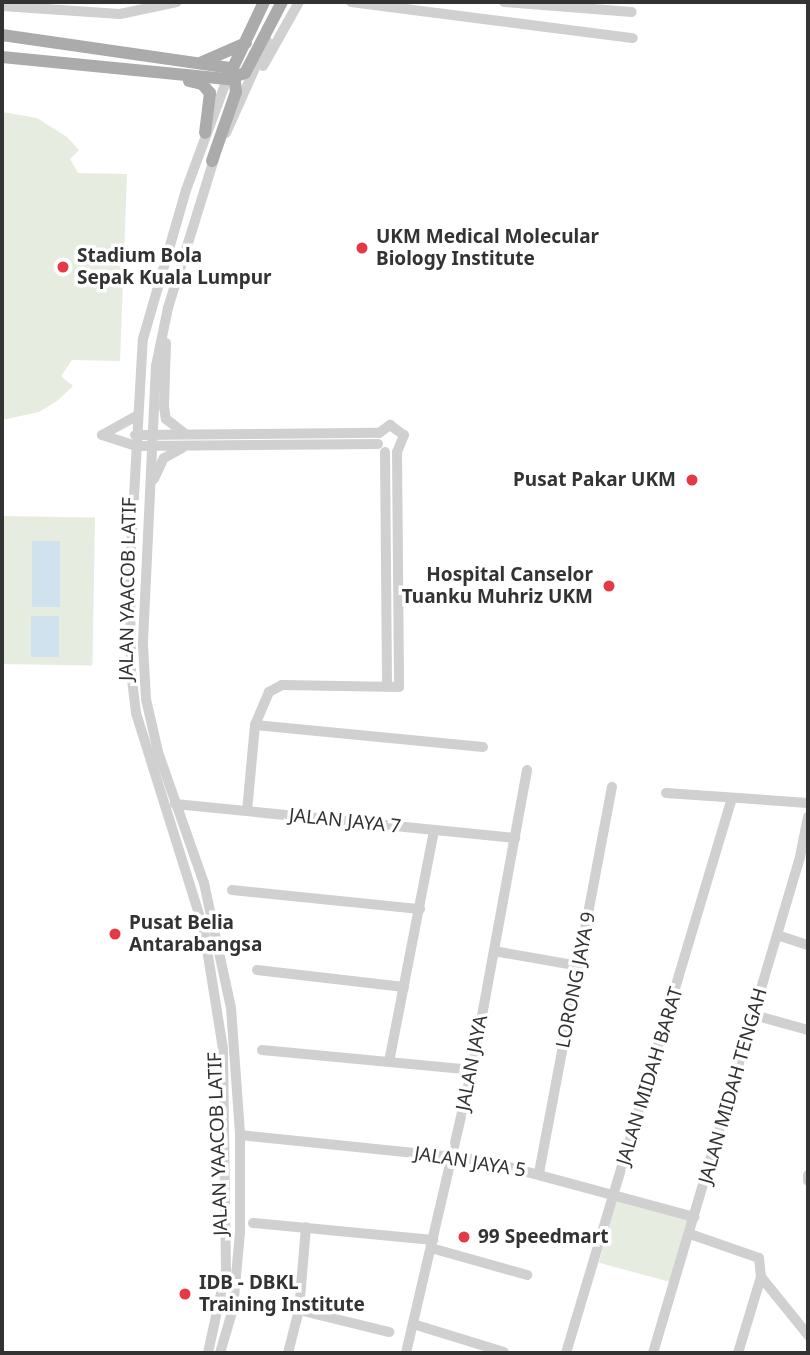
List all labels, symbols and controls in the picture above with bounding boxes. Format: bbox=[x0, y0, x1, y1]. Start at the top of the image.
place label: UKM Medical Molecular Biology Institute bbox=[376, 226, 599, 270]
marker: UKM Medical Molecular Biology Institute bbox=[354, 240, 370, 256]
place label: Stadium Bola Sepak Kuala Lumpur bbox=[77, 245, 272, 289]
marker: Stadium Bola Sepak Kuala Lumpur bbox=[55, 259, 71, 275]
place label: Pusat Pakar UKM bbox=[513, 469, 676, 491]
marker: Pusat Pakar UKM bbox=[682, 470, 702, 490]
street label: JALAN YAACOB LATIF bbox=[115, 497, 141, 681]
place label: Hospital Canselor Tuanku Muhriz UKM bbox=[402, 564, 593, 608]
marker: Hospital Canselor Tuanku Muhriz UKM bbox=[599, 576, 619, 596]
street label: JALAN JAYA 7 bbox=[288, 804, 402, 838]
street label: LORONG JAYA 9 bbox=[552, 910, 600, 1050]
place label: Pusat Belia Antarabangsa bbox=[129, 912, 262, 956]
marker: Pusat Belia Antarabangsa bbox=[107, 926, 123, 942]
street label: JALAN MIDAH BARAT bbox=[612, 984, 688, 1168]
street label: JALAN MIDAH TENGAH bbox=[694, 985, 772, 1187]
street label: JALAN JAYA bbox=[452, 1013, 492, 1113]
street label: JALAN YAACOB LATIF bbox=[203, 1052, 233, 1236]
street label: JALAN JAYA 5 bbox=[413, 1142, 527, 1182]
place label: 99 Speedmart bbox=[478, 1226, 608, 1248]
marker: 99 Speedmart bbox=[456, 1229, 472, 1245]
place label: IDB - DBKL Training Institute bbox=[199, 1272, 365, 1316]
marker: IDB - DBKL Training Institute bbox=[177, 1286, 193, 1302]

